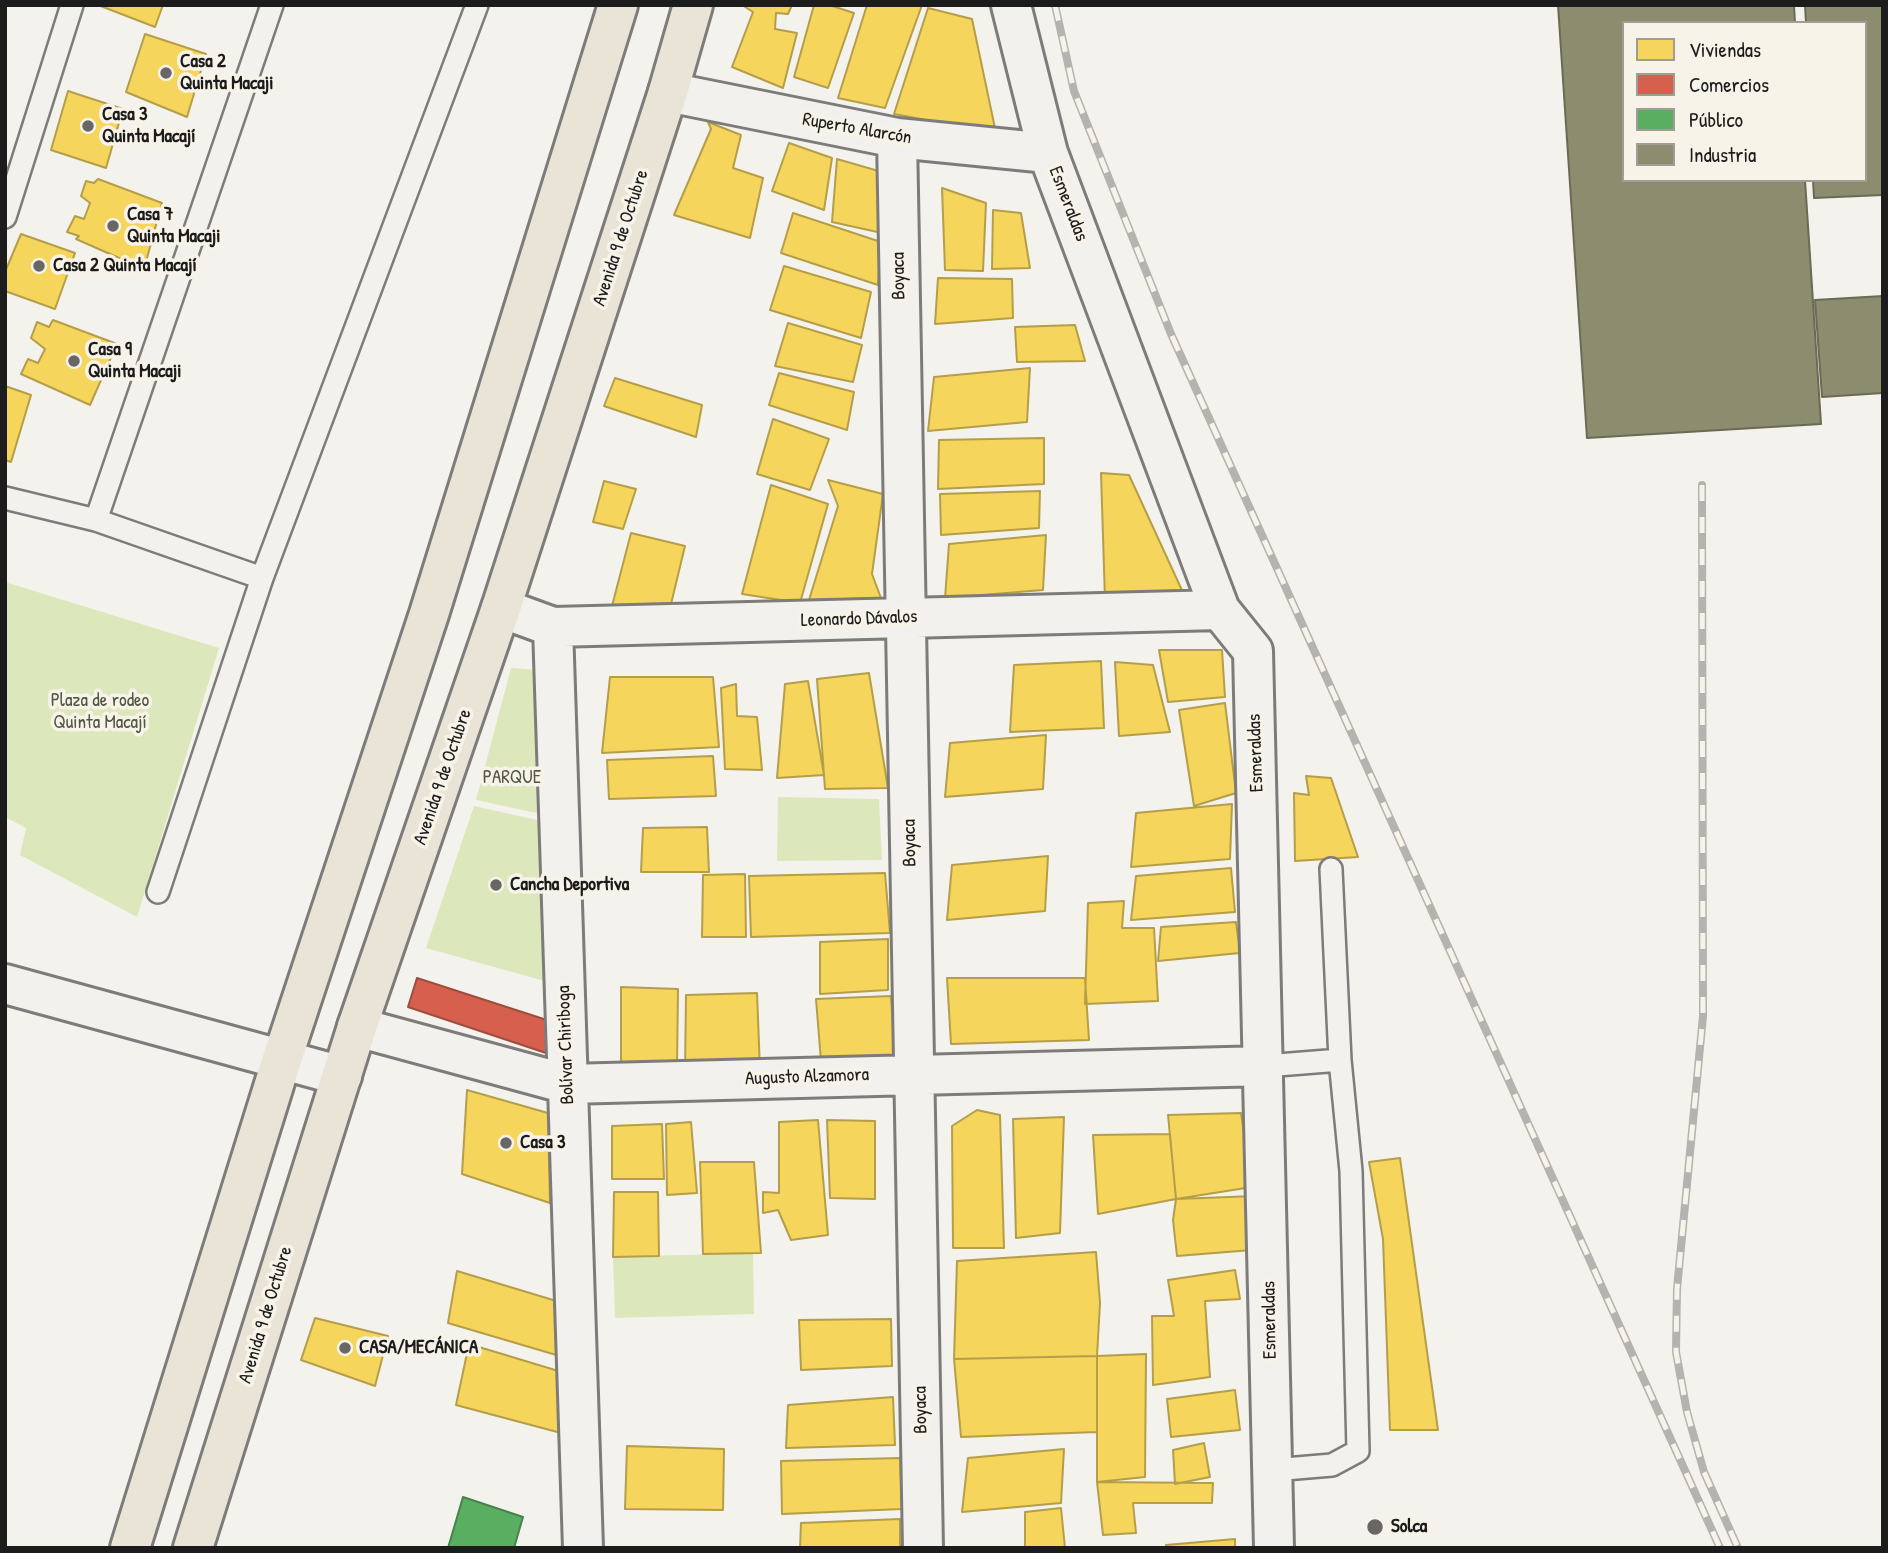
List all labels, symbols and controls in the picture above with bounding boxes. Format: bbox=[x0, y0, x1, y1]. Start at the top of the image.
legend bbox=[1622, 21, 1867, 182]
text: Viviendas bbox=[1689, 35, 1761, 64]
place label: Casa 2 Quinta Macaji bbox=[180, 51, 274, 95]
marker: Casa 2 Quinta Macaji bbox=[158, 65, 174, 81]
text: Comercios bbox=[1689, 70, 1769, 99]
place label: Casa 3 Quinta Macají bbox=[102, 104, 196, 148]
text: Público bbox=[1689, 105, 1743, 134]
street label: Ruperto Alarcón bbox=[801, 108, 913, 150]
marker: Casa 3 Quinta Macají bbox=[80, 118, 96, 134]
text: Industria bbox=[1689, 140, 1756, 169]
street label: Esmeraldas bbox=[1043, 163, 1093, 245]
street label: Avenida 9 de Octubre bbox=[588, 167, 654, 309]
place label: Casa 7 Quinta Macaji bbox=[127, 204, 221, 248]
marker: Casa 7 Quinta Macaji bbox=[105, 218, 121, 234]
street label: Boyaca bbox=[887, 252, 911, 300]
place label: Casa 2 Quinta Macají bbox=[53, 255, 197, 277]
marker: Casa 2 Quinta Macají bbox=[31, 258, 47, 274]
place label: Casa 9 Quinta Macaji bbox=[88, 339, 182, 383]
marker: Casa 9 Quinta Macaji bbox=[66, 353, 82, 369]
street label: Leonardo Dávalos bbox=[800, 606, 918, 632]
park label: Plaza de rodeo Quinta Macají bbox=[51, 690, 149, 734]
street label: Avenida 9 de Octubre bbox=[409, 706, 477, 848]
street label: Esmeraldas bbox=[1243, 714, 1269, 792]
park label: PARQUE bbox=[483, 767, 541, 789]
street label: Boyaca bbox=[898, 819, 922, 867]
place label: Cancha Deportiva bbox=[510, 874, 629, 896]
marker: Cancha Deportiva bbox=[488, 877, 504, 893]
street label: Bolívar Chiriboga bbox=[553, 985, 579, 1105]
street label: Augusto Alzamora bbox=[745, 1063, 869, 1091]
place label: Casa 3 bbox=[520, 1132, 566, 1154]
marker: Casa 3 bbox=[498, 1135, 514, 1151]
street label: Avenida 9 de Octubre bbox=[234, 1244, 298, 1386]
street label: Esmeraldas bbox=[1258, 1281, 1282, 1359]
place label: CASA/MECÁNICA bbox=[359, 1337, 478, 1359]
marker: CASA/MECÁNICA bbox=[337, 1340, 353, 1356]
street label: Boyaca bbox=[909, 1386, 933, 1434]
place label: Solca bbox=[1391, 1516, 1427, 1538]
marker: Solca bbox=[1365, 1517, 1385, 1537]

